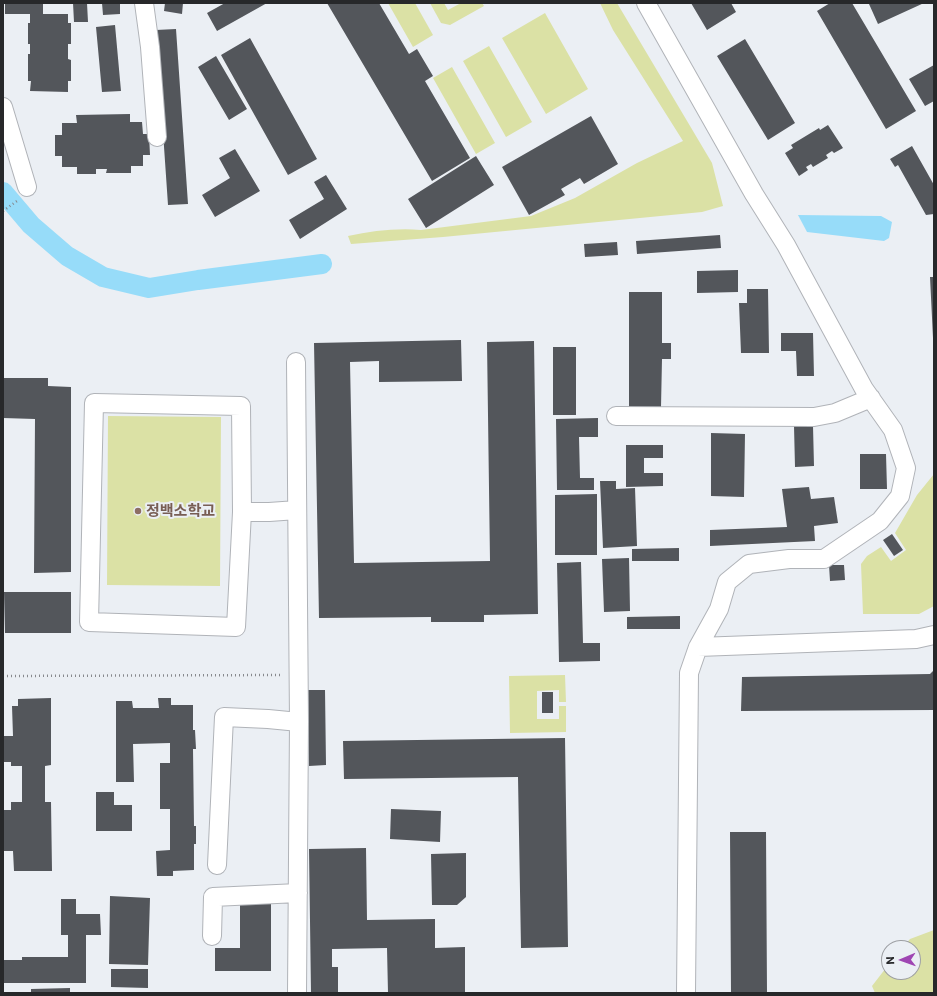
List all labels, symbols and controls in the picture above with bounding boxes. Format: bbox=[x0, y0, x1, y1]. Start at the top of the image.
place label: 정백소학교 bbox=[146, 502, 215, 520]
marker: 정백소학교 bbox=[133, 506, 143, 516]
north arrow bbox=[881, 940, 921, 980]
text: N bbox=[883, 956, 896, 965]

